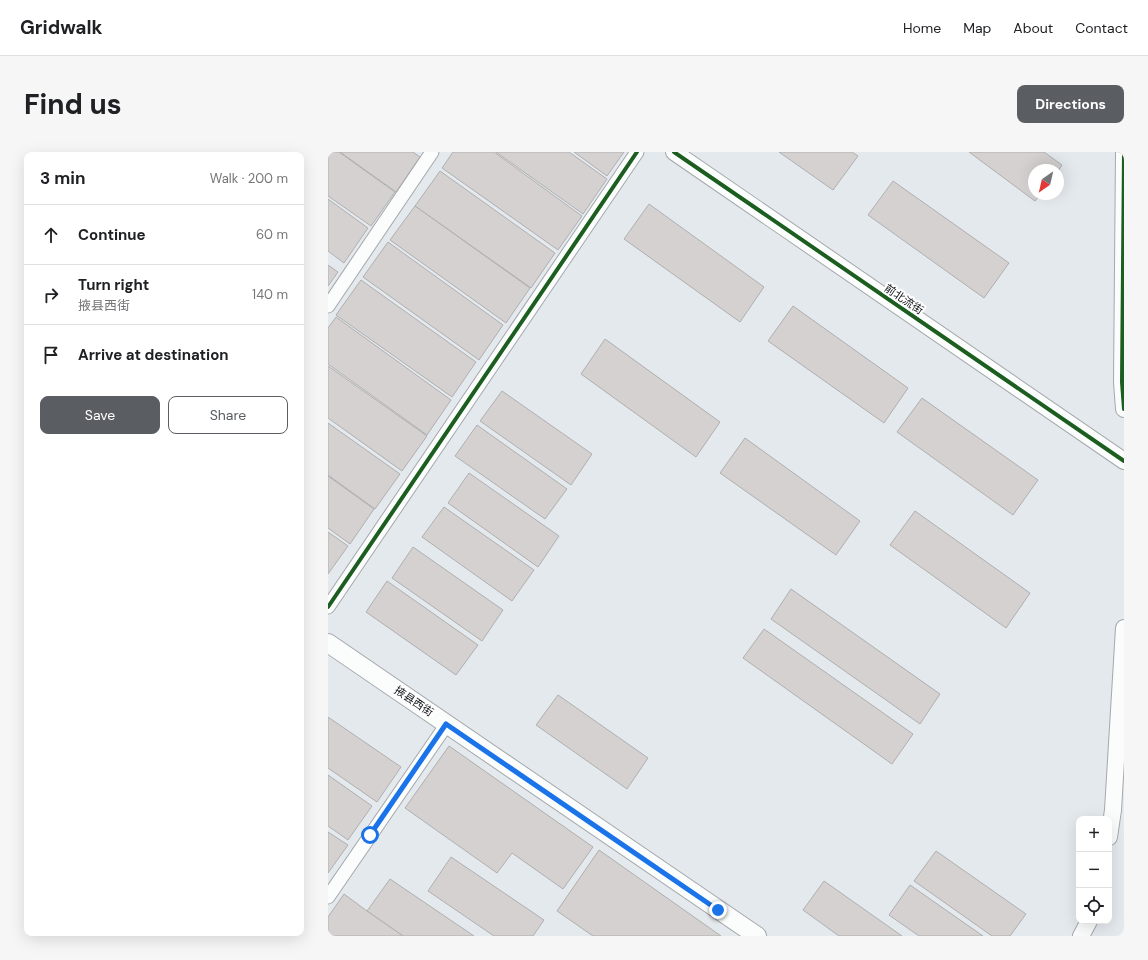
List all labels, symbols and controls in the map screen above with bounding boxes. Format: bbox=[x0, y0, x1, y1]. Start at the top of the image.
text: Gridwalk bbox=[20, 15, 102, 40]
text: Home bbox=[903, 19, 941, 37]
text: Map bbox=[963, 19, 991, 37]
text: About bbox=[1013, 19, 1053, 37]
text: Contact bbox=[1075, 19, 1128, 37]
button: Directions bbox=[1017, 85, 1124, 123]
text: Find us bbox=[24, 86, 122, 123]
north arrow bbox=[1028, 164, 1064, 200]
text: 3 min bbox=[40, 167, 85, 189]
text: Walk · 200 m bbox=[210, 170, 288, 187]
icon: ahead bbox=[40, 224, 62, 246]
text: Continue bbox=[78, 225, 146, 245]
text: 60 m bbox=[256, 226, 288, 243]
text: Turn right bbox=[78, 275, 149, 295]
street label: 前北流街 bbox=[882, 281, 926, 317]
icon: right bbox=[40, 284, 62, 306]
text: 140 m bbox=[252, 286, 288, 303]
text: 掖县西街 bbox=[78, 297, 130, 314]
icon: arrive bbox=[40, 344, 62, 366]
text: Arrive at destination bbox=[78, 345, 229, 365]
button: Save bbox=[40, 396, 160, 434]
button: Share bbox=[168, 396, 288, 434]
street label: 掖县西街 bbox=[392, 683, 436, 719]
map controls bbox=[1076, 816, 1112, 924]
button: + bbox=[1076, 816, 1112, 852]
route start bbox=[361, 826, 379, 844]
button: − bbox=[1076, 852, 1112, 888]
button: locate bbox=[1076, 888, 1112, 924]
route end bbox=[709, 901, 727, 919]

